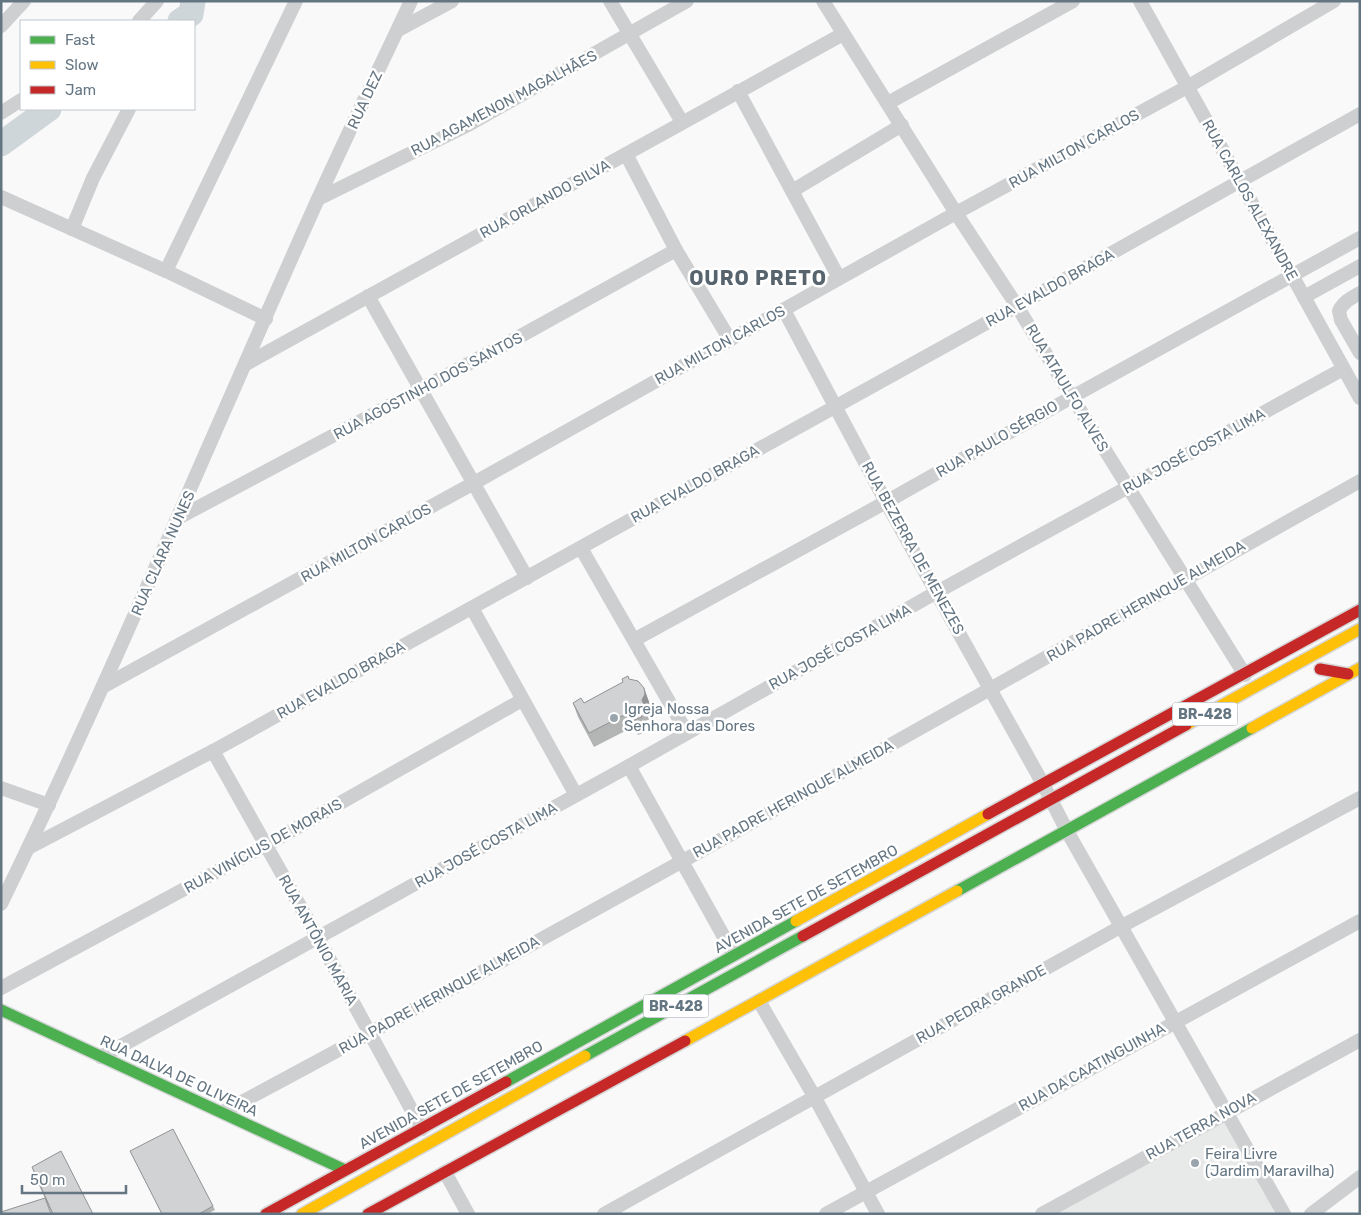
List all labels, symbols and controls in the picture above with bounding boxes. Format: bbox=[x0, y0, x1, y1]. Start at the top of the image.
legend bbox=[20, 20, 195, 110]
text: Fast bbox=[65, 31, 95, 49]
street label: RUA AGAMENON MAGALHÃES bbox=[408, 46, 600, 160]
text: Slow bbox=[65, 56, 98, 74]
street label: RUA DEZ bbox=[344, 68, 386, 132]
text: Jam bbox=[65, 81, 96, 99]
street label: RUA MILTON CARLOS bbox=[1006, 106, 1142, 192]
street label: RUA CARLOS ALEXANDRE bbox=[1198, 116, 1302, 284]
street label: RUA ORLANDO SILVA bbox=[477, 156, 613, 242]
street label: RUA EVALDO BRAGA bbox=[983, 245, 1117, 331]
district label: OURO PRETO bbox=[689, 266, 827, 290]
street label: RUA MILTON CARLOS bbox=[652, 302, 788, 388]
street label: RUA ATAULFO ALVES bbox=[1022, 321, 1112, 455]
street label: RUA AGOSTINHO DOS SANTOS bbox=[330, 328, 526, 444]
street label: RUA PAULO SÉRGIO bbox=[933, 397, 1061, 481]
street label: RUA JOSÉ COSTA LIMA bbox=[1120, 404, 1268, 498]
street label: RUA EVALDO BRAGA bbox=[628, 441, 762, 527]
street label: RUA BEZERRA DE MENEZES bbox=[858, 458, 968, 638]
street label: RUA CLARA NUNES bbox=[127, 488, 199, 618]
street label: RUA MILTON CARLOS bbox=[298, 500, 434, 586]
street label: RUA PADRE HERINQUE ALMEIDA bbox=[1043, 537, 1249, 665]
street label: RUA JOSÉ COSTA LIMA bbox=[766, 600, 914, 694]
street label: RUA EVALDO BRAGA bbox=[274, 637, 408, 723]
place label: Igreja Nossa Senhora das Dores bbox=[624, 700, 756, 735]
road number: BR-428 bbox=[1172, 702, 1238, 726]
marker: Igreja Nossa Senhora das Dores bbox=[608, 712, 620, 724]
street label: RUA PADRE HERINQUE ALMEIDA bbox=[690, 736, 896, 862]
street label: RUA VINÍCIUS DE MORAIS bbox=[181, 795, 345, 897]
street label: RUA JOSÉ COSTA LIMA bbox=[412, 798, 560, 892]
street label: AVENIDA SETE DE SETEMBRO bbox=[711, 841, 901, 957]
street label: RUA ANTÔNIO MARIA bbox=[275, 872, 361, 1008]
street label: RUA PADRE HERINQUE ALMEIDA bbox=[336, 932, 542, 1058]
street label: RUA PEDRA GRANDE bbox=[913, 961, 1049, 1047]
road number: BR-428 bbox=[644, 994, 708, 1018]
street label: RUA DA CAATINGUINHA bbox=[1015, 1019, 1169, 1115]
street label: RUA DALVA DE OLIVEIRA bbox=[97, 1032, 261, 1120]
street label: AVENIDA SETE DE SETEMBRO bbox=[356, 1037, 546, 1153]
street label: RUA TERRA NOVA bbox=[1143, 1088, 1259, 1164]
place label: Feira Livre (Jardim Maravilha) bbox=[1205, 1145, 1334, 1180]
marker: Feira Livre (Jardim Maravilha) bbox=[1189, 1157, 1201, 1169]
scale bar bbox=[22, 1162, 126, 1194]
text: 50 m bbox=[30, 1171, 65, 1189]

